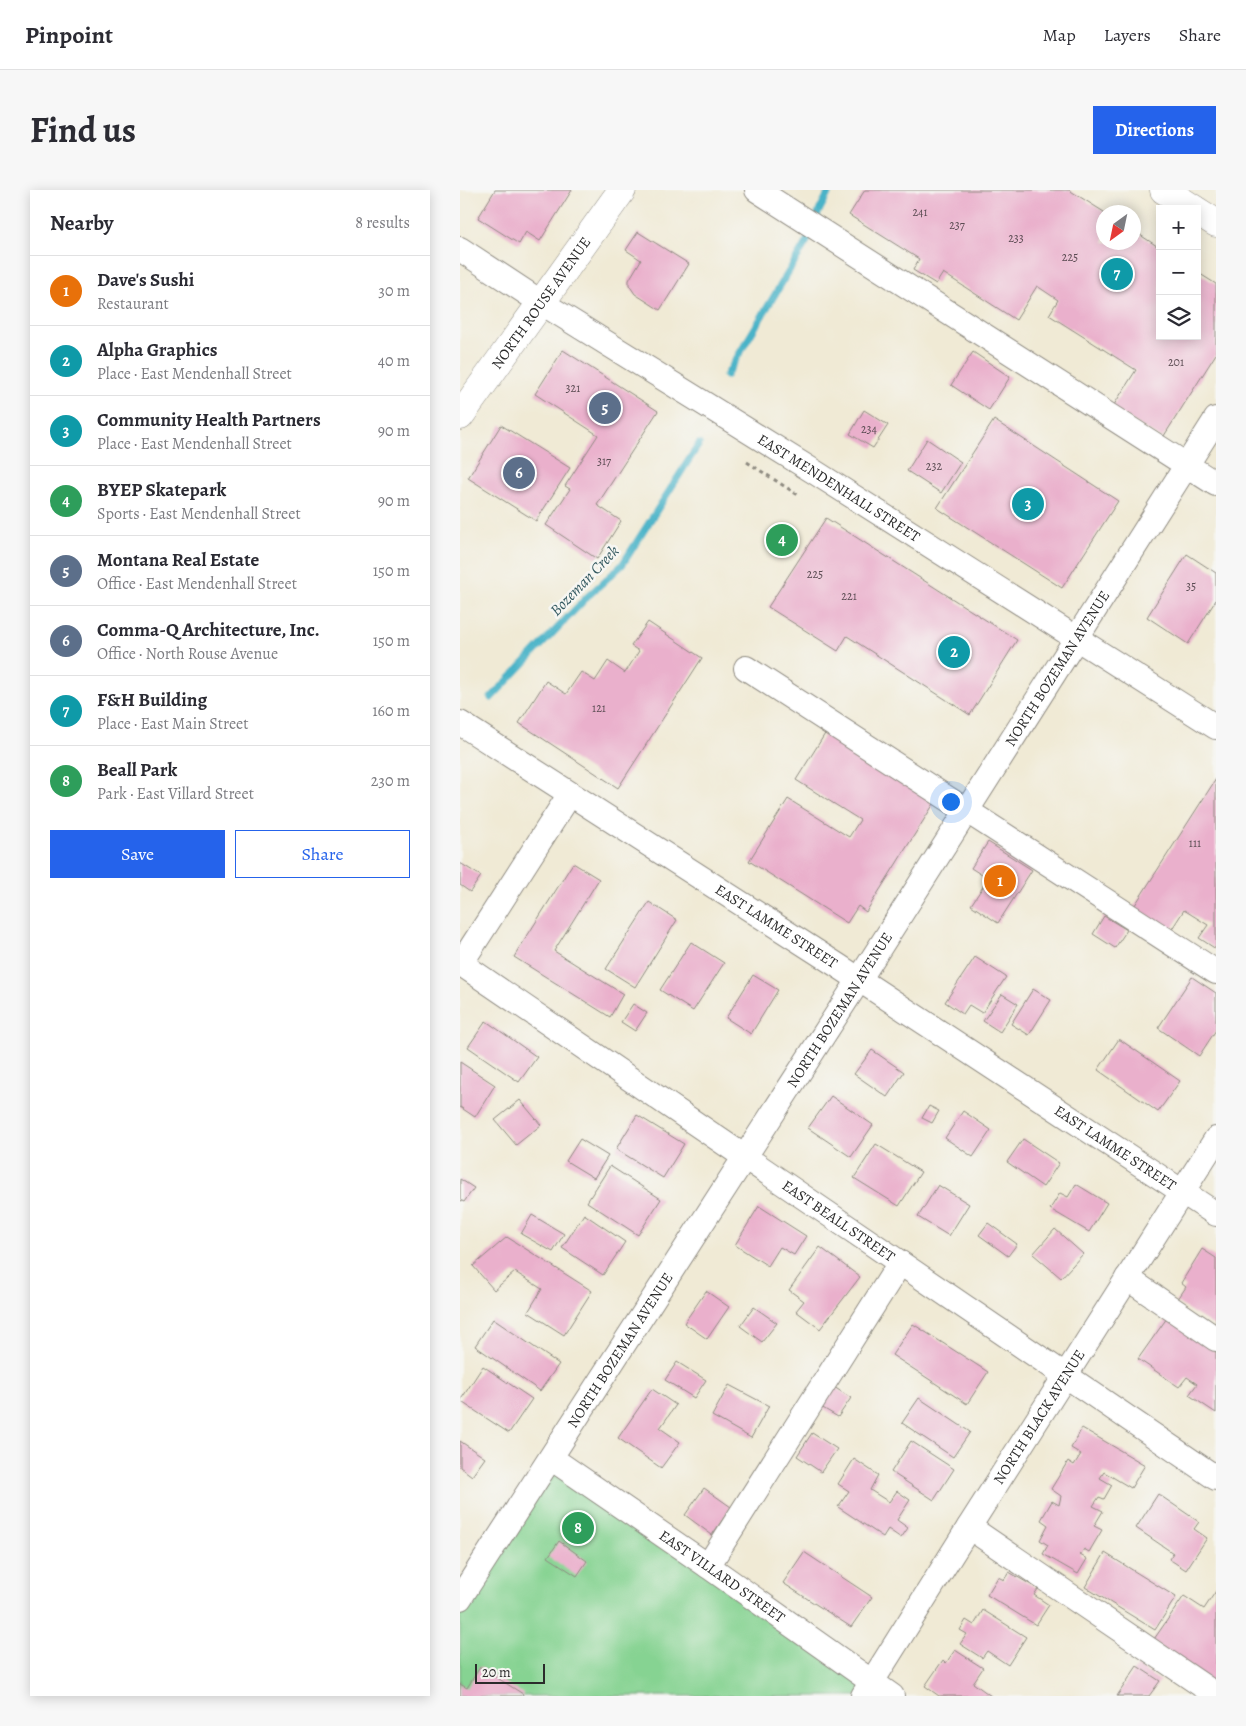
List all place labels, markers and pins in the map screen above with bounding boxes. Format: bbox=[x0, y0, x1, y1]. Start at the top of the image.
pin: 7 bbox=[1101, 255, 1133, 293]
pin: 5 bbox=[589, 389, 621, 427]
pin: 6 bbox=[503, 454, 535, 492]
pin: 3 bbox=[1012, 485, 1044, 523]
pin: 4 bbox=[766, 521, 798, 559]
pin: 2 bbox=[938, 633, 970, 671]
pin: 1 bbox=[984, 862, 1016, 900]
pin: 8 bbox=[562, 1509, 594, 1547]

